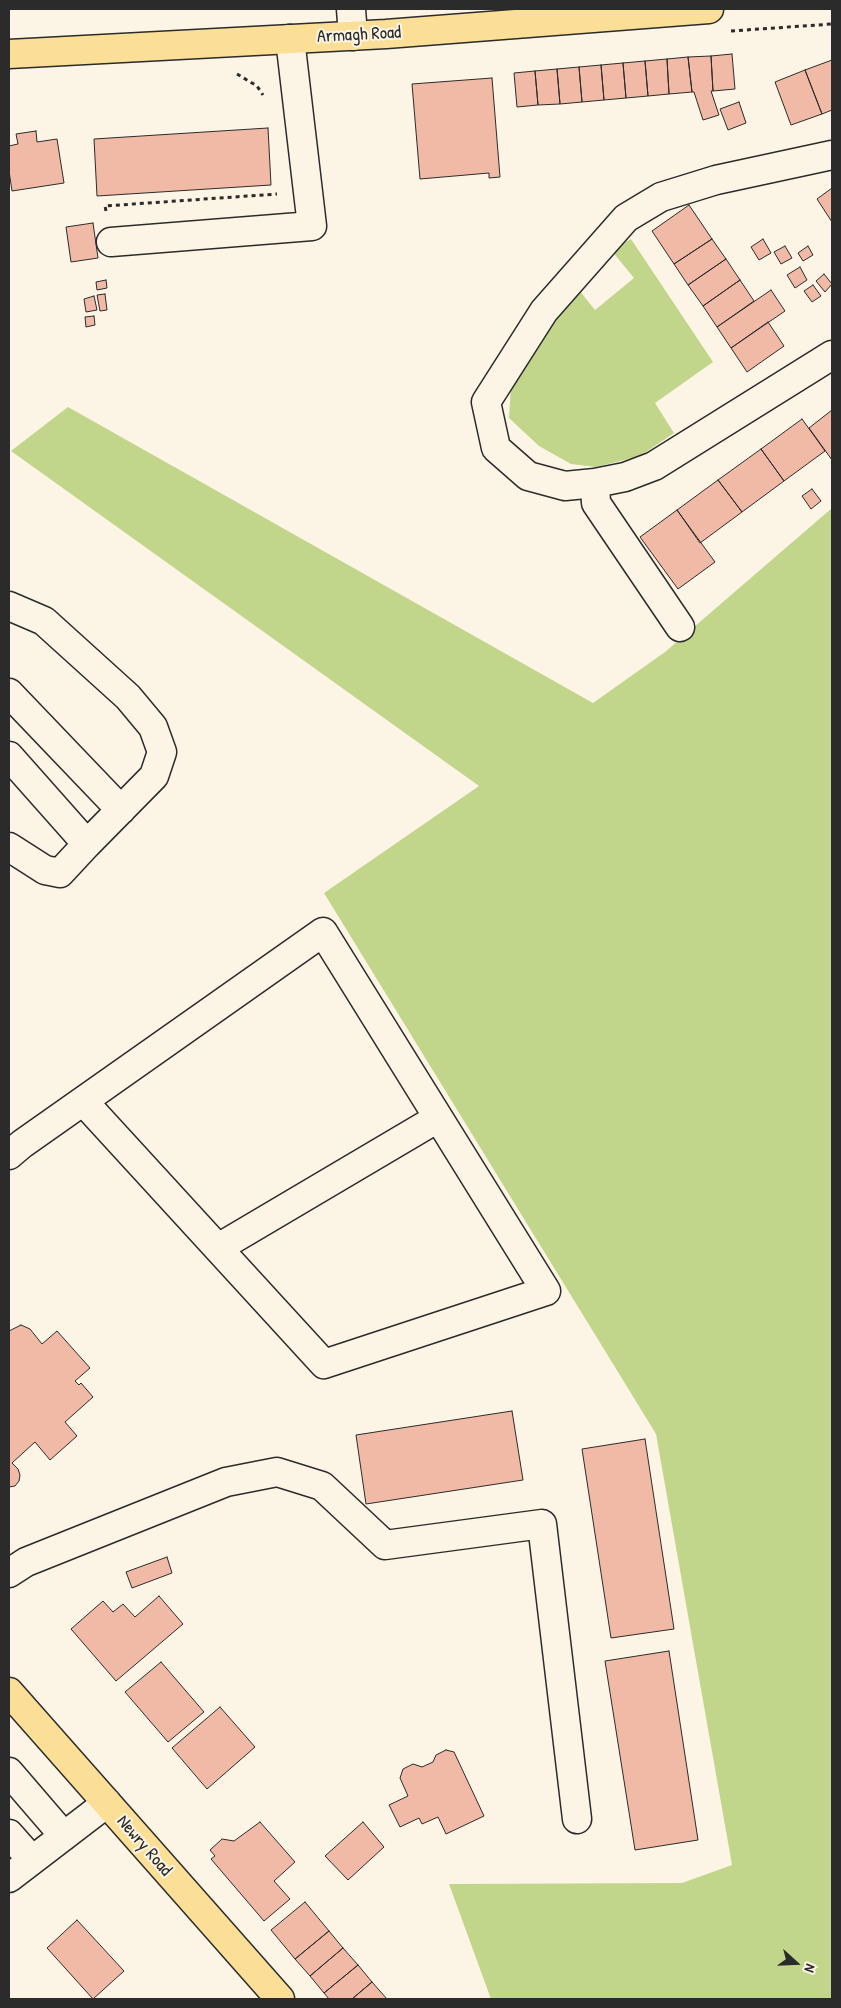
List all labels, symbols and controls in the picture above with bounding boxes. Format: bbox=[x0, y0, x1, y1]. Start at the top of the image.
street label: Armagh Road bbox=[316, 22, 402, 48]
street label: Newry Road bbox=[112, 1811, 176, 1881]
north arrow bbox=[771, 1938, 821, 1988]
text: N bbox=[800, 1962, 821, 1975]

